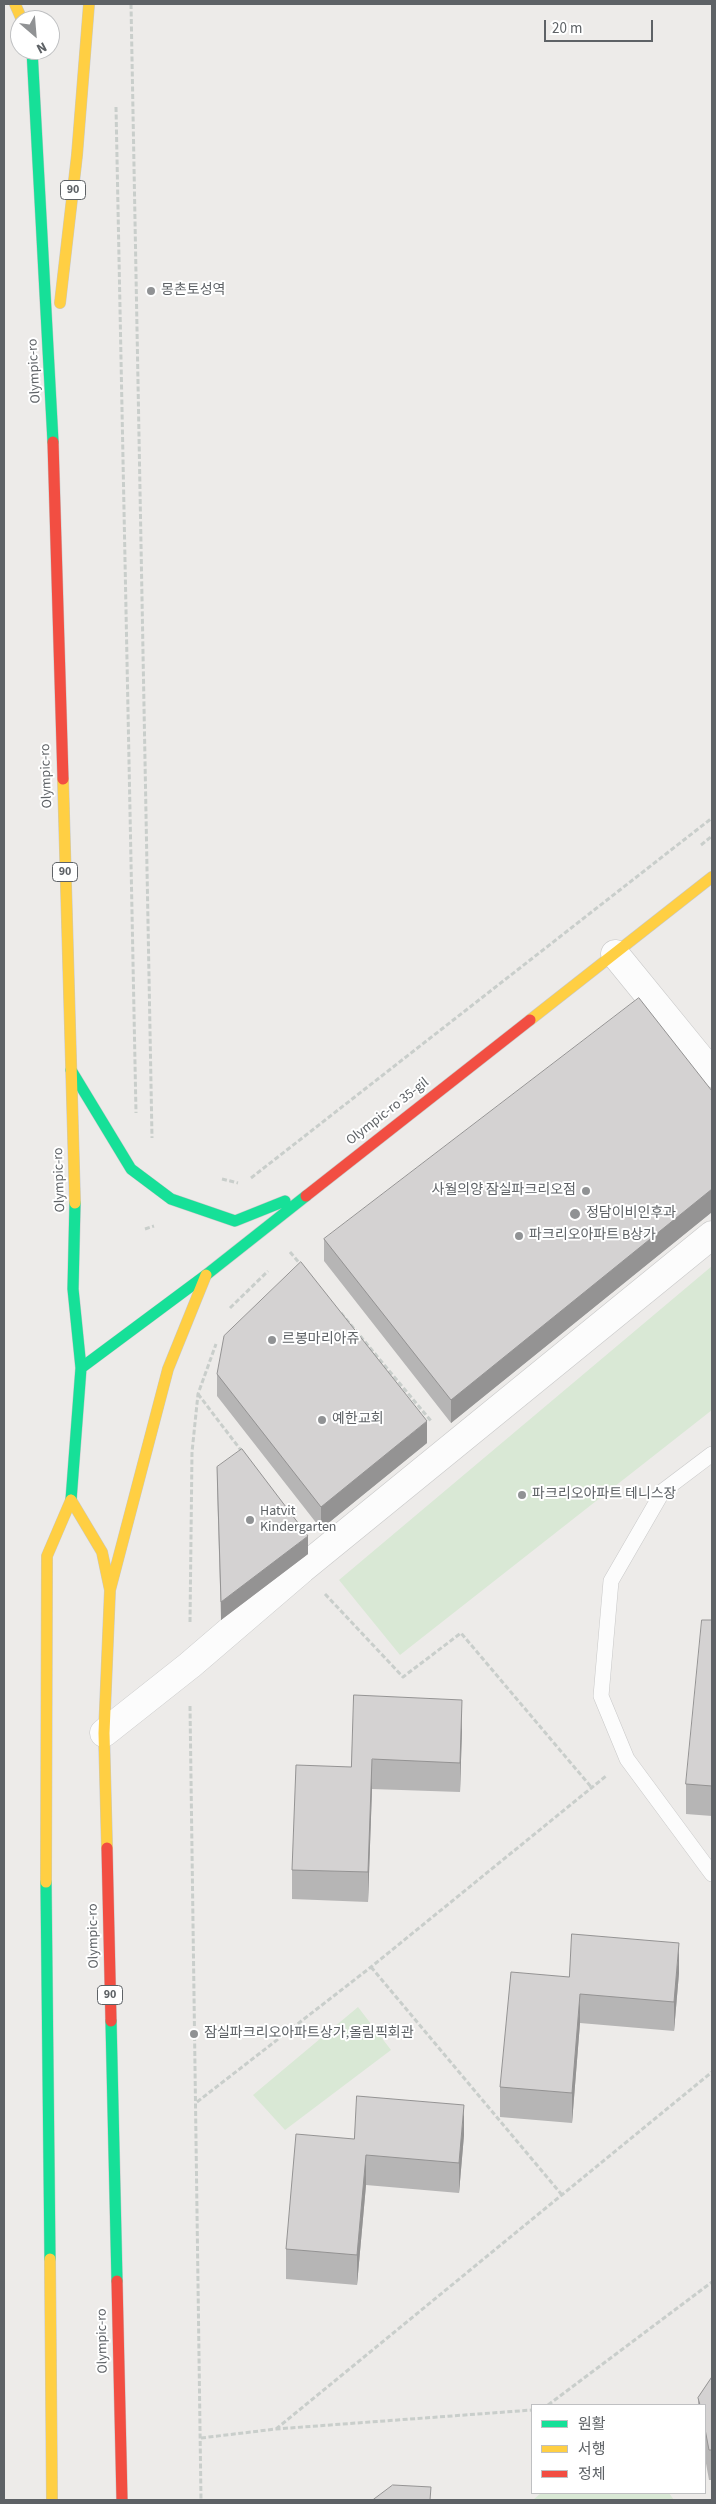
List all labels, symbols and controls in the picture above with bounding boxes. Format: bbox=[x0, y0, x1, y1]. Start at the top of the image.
north arrow bbox=[10, 10, 60, 60]
scale bar bbox=[546, 10, 655, 42]
text: 20 m bbox=[552, 18, 582, 39]
text: N bbox=[33, 36, 50, 58]
road number: 90 bbox=[60, 180, 86, 200]
place label: 몽촌토성역 bbox=[161, 283, 225, 299]
marker: 몽촌토성역 bbox=[145, 285, 157, 297]
street label: Olympic-ro bbox=[25, 338, 45, 404]
street label: Olympic-ro bbox=[37, 743, 57, 809]
road number: 90 bbox=[52, 862, 78, 882]
street label: Olympic-ro 35-gil bbox=[343, 1075, 433, 1149]
street label: Olympic-ro bbox=[50, 1147, 70, 1213]
place label: 사월의양 잠실파크리오점 bbox=[432, 1183, 576, 1199]
marker: 사월의양 잠실파크리오점 bbox=[580, 1185, 592, 1197]
place label: 정담이비인후과 bbox=[586, 1206, 676, 1222]
marker: 정담이비인후과 bbox=[568, 1207, 582, 1221]
place label: 파크리오아파트 B상가 bbox=[529, 1228, 656, 1244]
marker: 파크리오아파트 B상가 bbox=[513, 1230, 525, 1242]
place label: 르봉마리아쥬 bbox=[282, 1332, 359, 1348]
marker: 르봉마리아쥬 bbox=[266, 1334, 278, 1346]
place label: 예한교회 bbox=[332, 1412, 384, 1428]
marker: 예한교회 bbox=[316, 1414, 328, 1426]
place label: 파크리오아파트 테니스장 bbox=[532, 1487, 676, 1503]
marker: 파크리오아파트 테니스장 bbox=[516, 1489, 528, 1501]
place label: Hatvit Kindergarten bbox=[260, 1504, 337, 1536]
marker: Hatvit Kindergarten bbox=[244, 1514, 256, 1526]
street label: Olympic-ro bbox=[85, 1903, 103, 1969]
road number: 90 bbox=[98, 1986, 122, 2004]
place label: 잠실파크리오아파트상가,올림픽회관 bbox=[204, 2026, 414, 2042]
marker: 잠실파크리오아파트상가,올림픽회관 bbox=[188, 2028, 200, 2040]
street label: Olympic-ro bbox=[94, 2308, 112, 2374]
legend bbox=[531, 2404, 706, 2494]
text: 원활 bbox=[578, 2414, 606, 2435]
text: 서행 bbox=[578, 2439, 606, 2460]
text: 정체 bbox=[578, 2464, 606, 2485]

